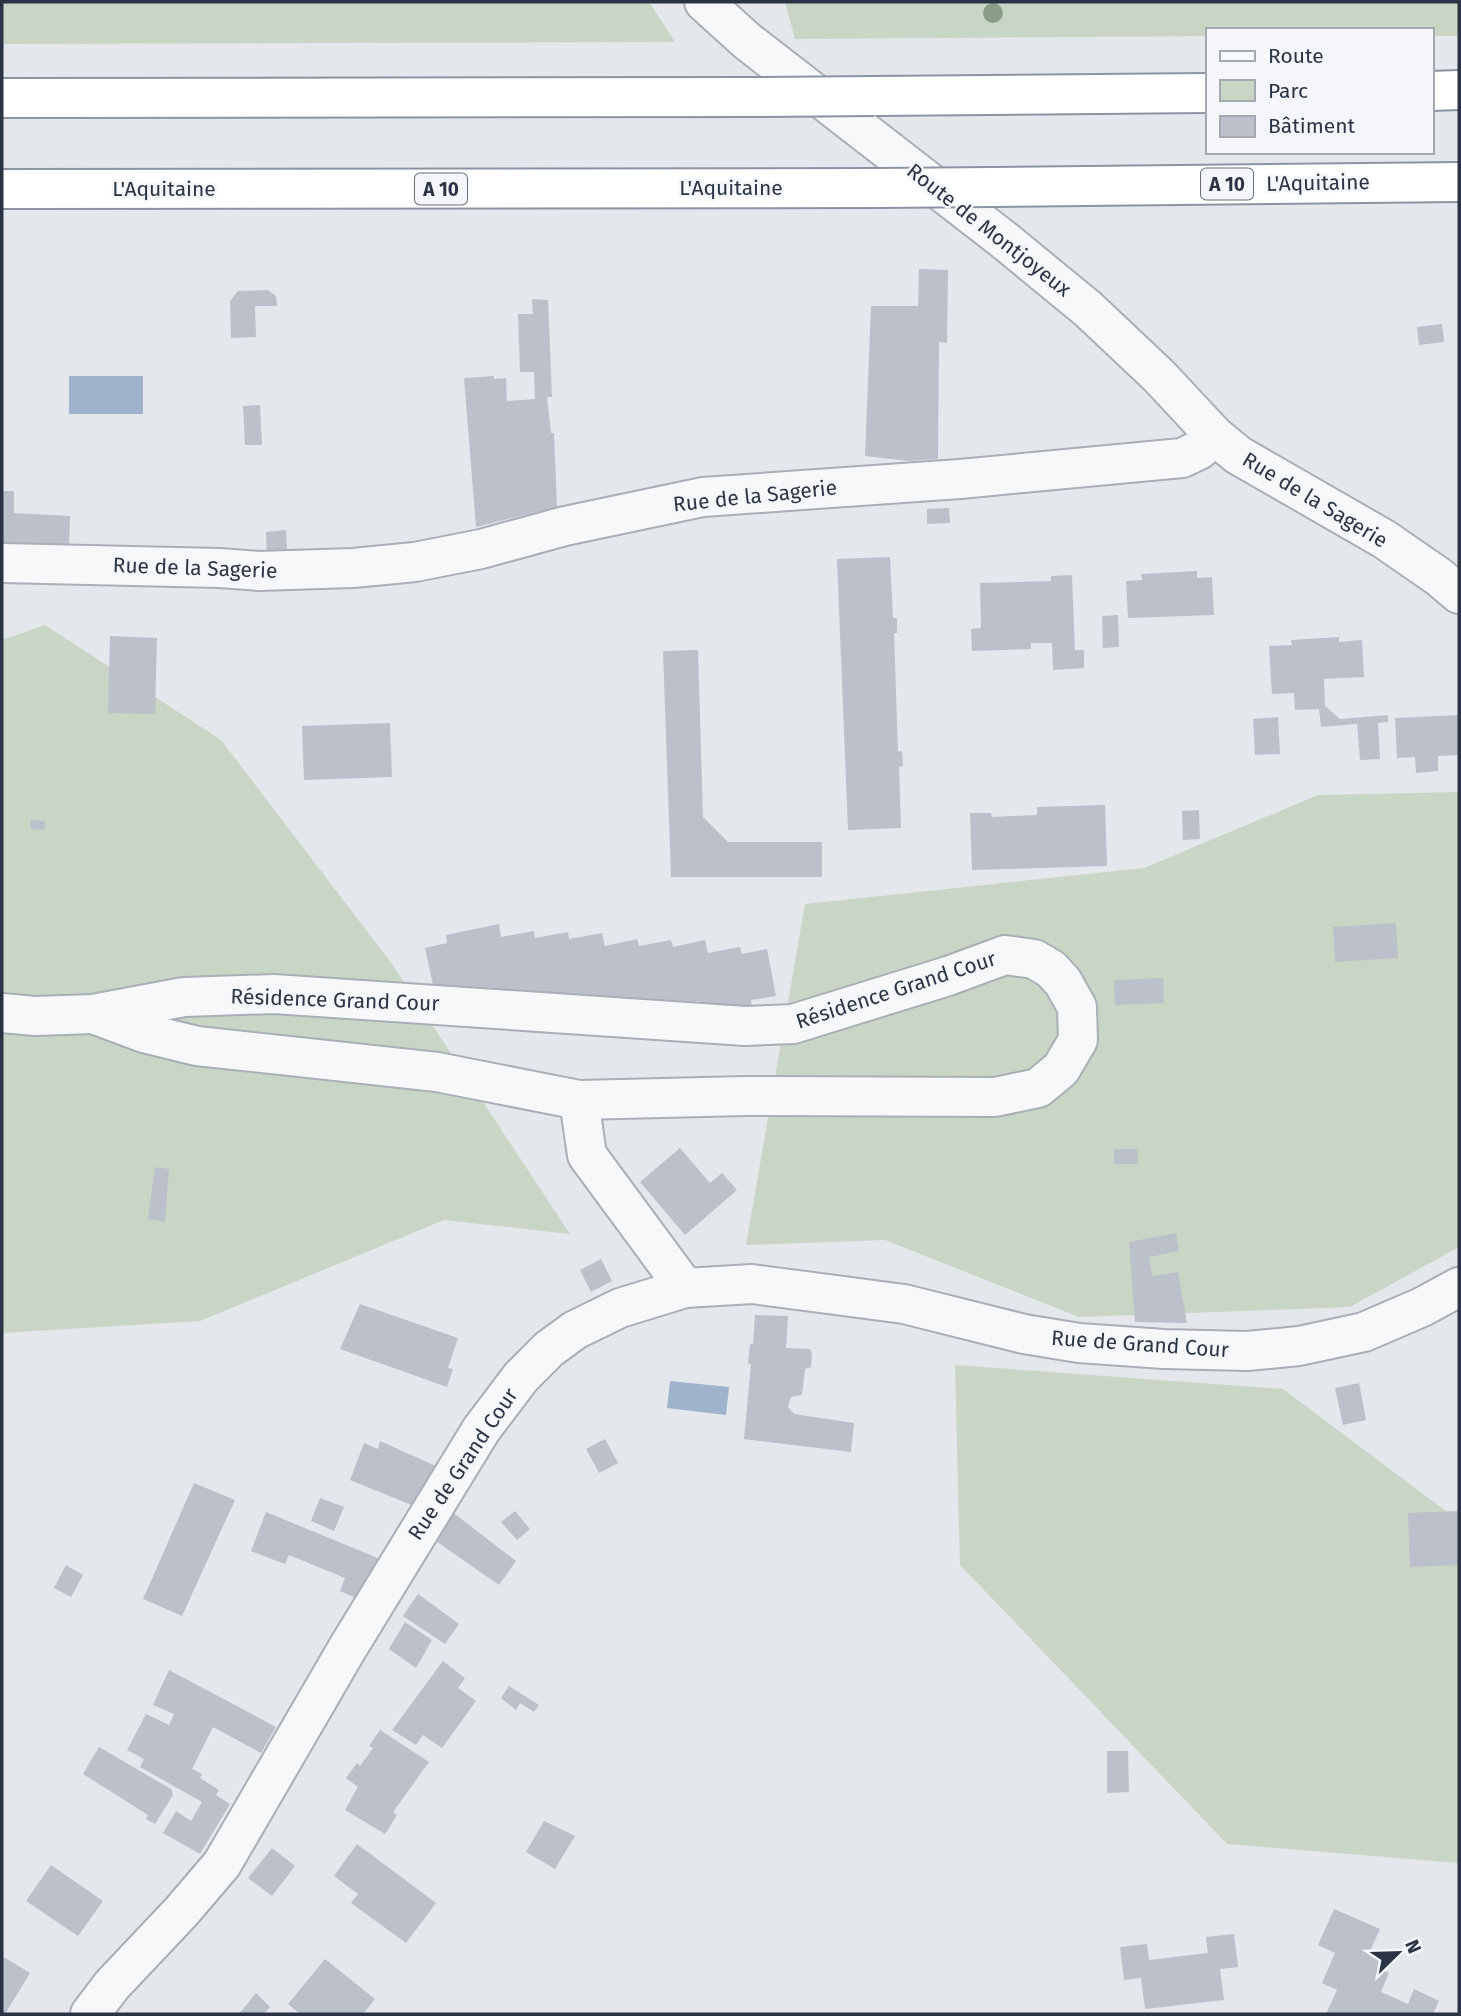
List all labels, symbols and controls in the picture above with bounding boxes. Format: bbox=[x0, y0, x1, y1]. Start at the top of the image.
legend bbox=[1206, 28, 1433, 154]
text: Route bbox=[1268, 43, 1324, 69]
text: Parc bbox=[1268, 78, 1308, 104]
text: Bâtiment bbox=[1268, 113, 1355, 139]
street label: Route de Montjoyeux bbox=[902, 158, 1077, 303]
road number: A 10 bbox=[1201, 168, 1253, 200]
street label: L'Aquitaine bbox=[1266, 169, 1370, 197]
road number: A 10 bbox=[415, 174, 467, 204]
street label: L'Aquitaine bbox=[679, 175, 783, 201]
street label: L'Aquitaine bbox=[112, 176, 216, 202]
street label: Rue de la Sagerie bbox=[1238, 446, 1392, 554]
street label: Rue de la Sagerie bbox=[672, 474, 838, 518]
street label: Rue de la Sagerie bbox=[112, 552, 278, 584]
street label: Résidence Grand Cour bbox=[793, 945, 999, 1035]
street label: Résidence Grand Cour bbox=[230, 983, 440, 1017]
street label: Rue de Grand Cour bbox=[1050, 1325, 1230, 1363]
street label: Rue de Grand Cour bbox=[402, 1383, 524, 1545]
north arrow bbox=[1363, 1918, 1433, 1988]
text: N bbox=[1400, 1936, 1426, 1957]

